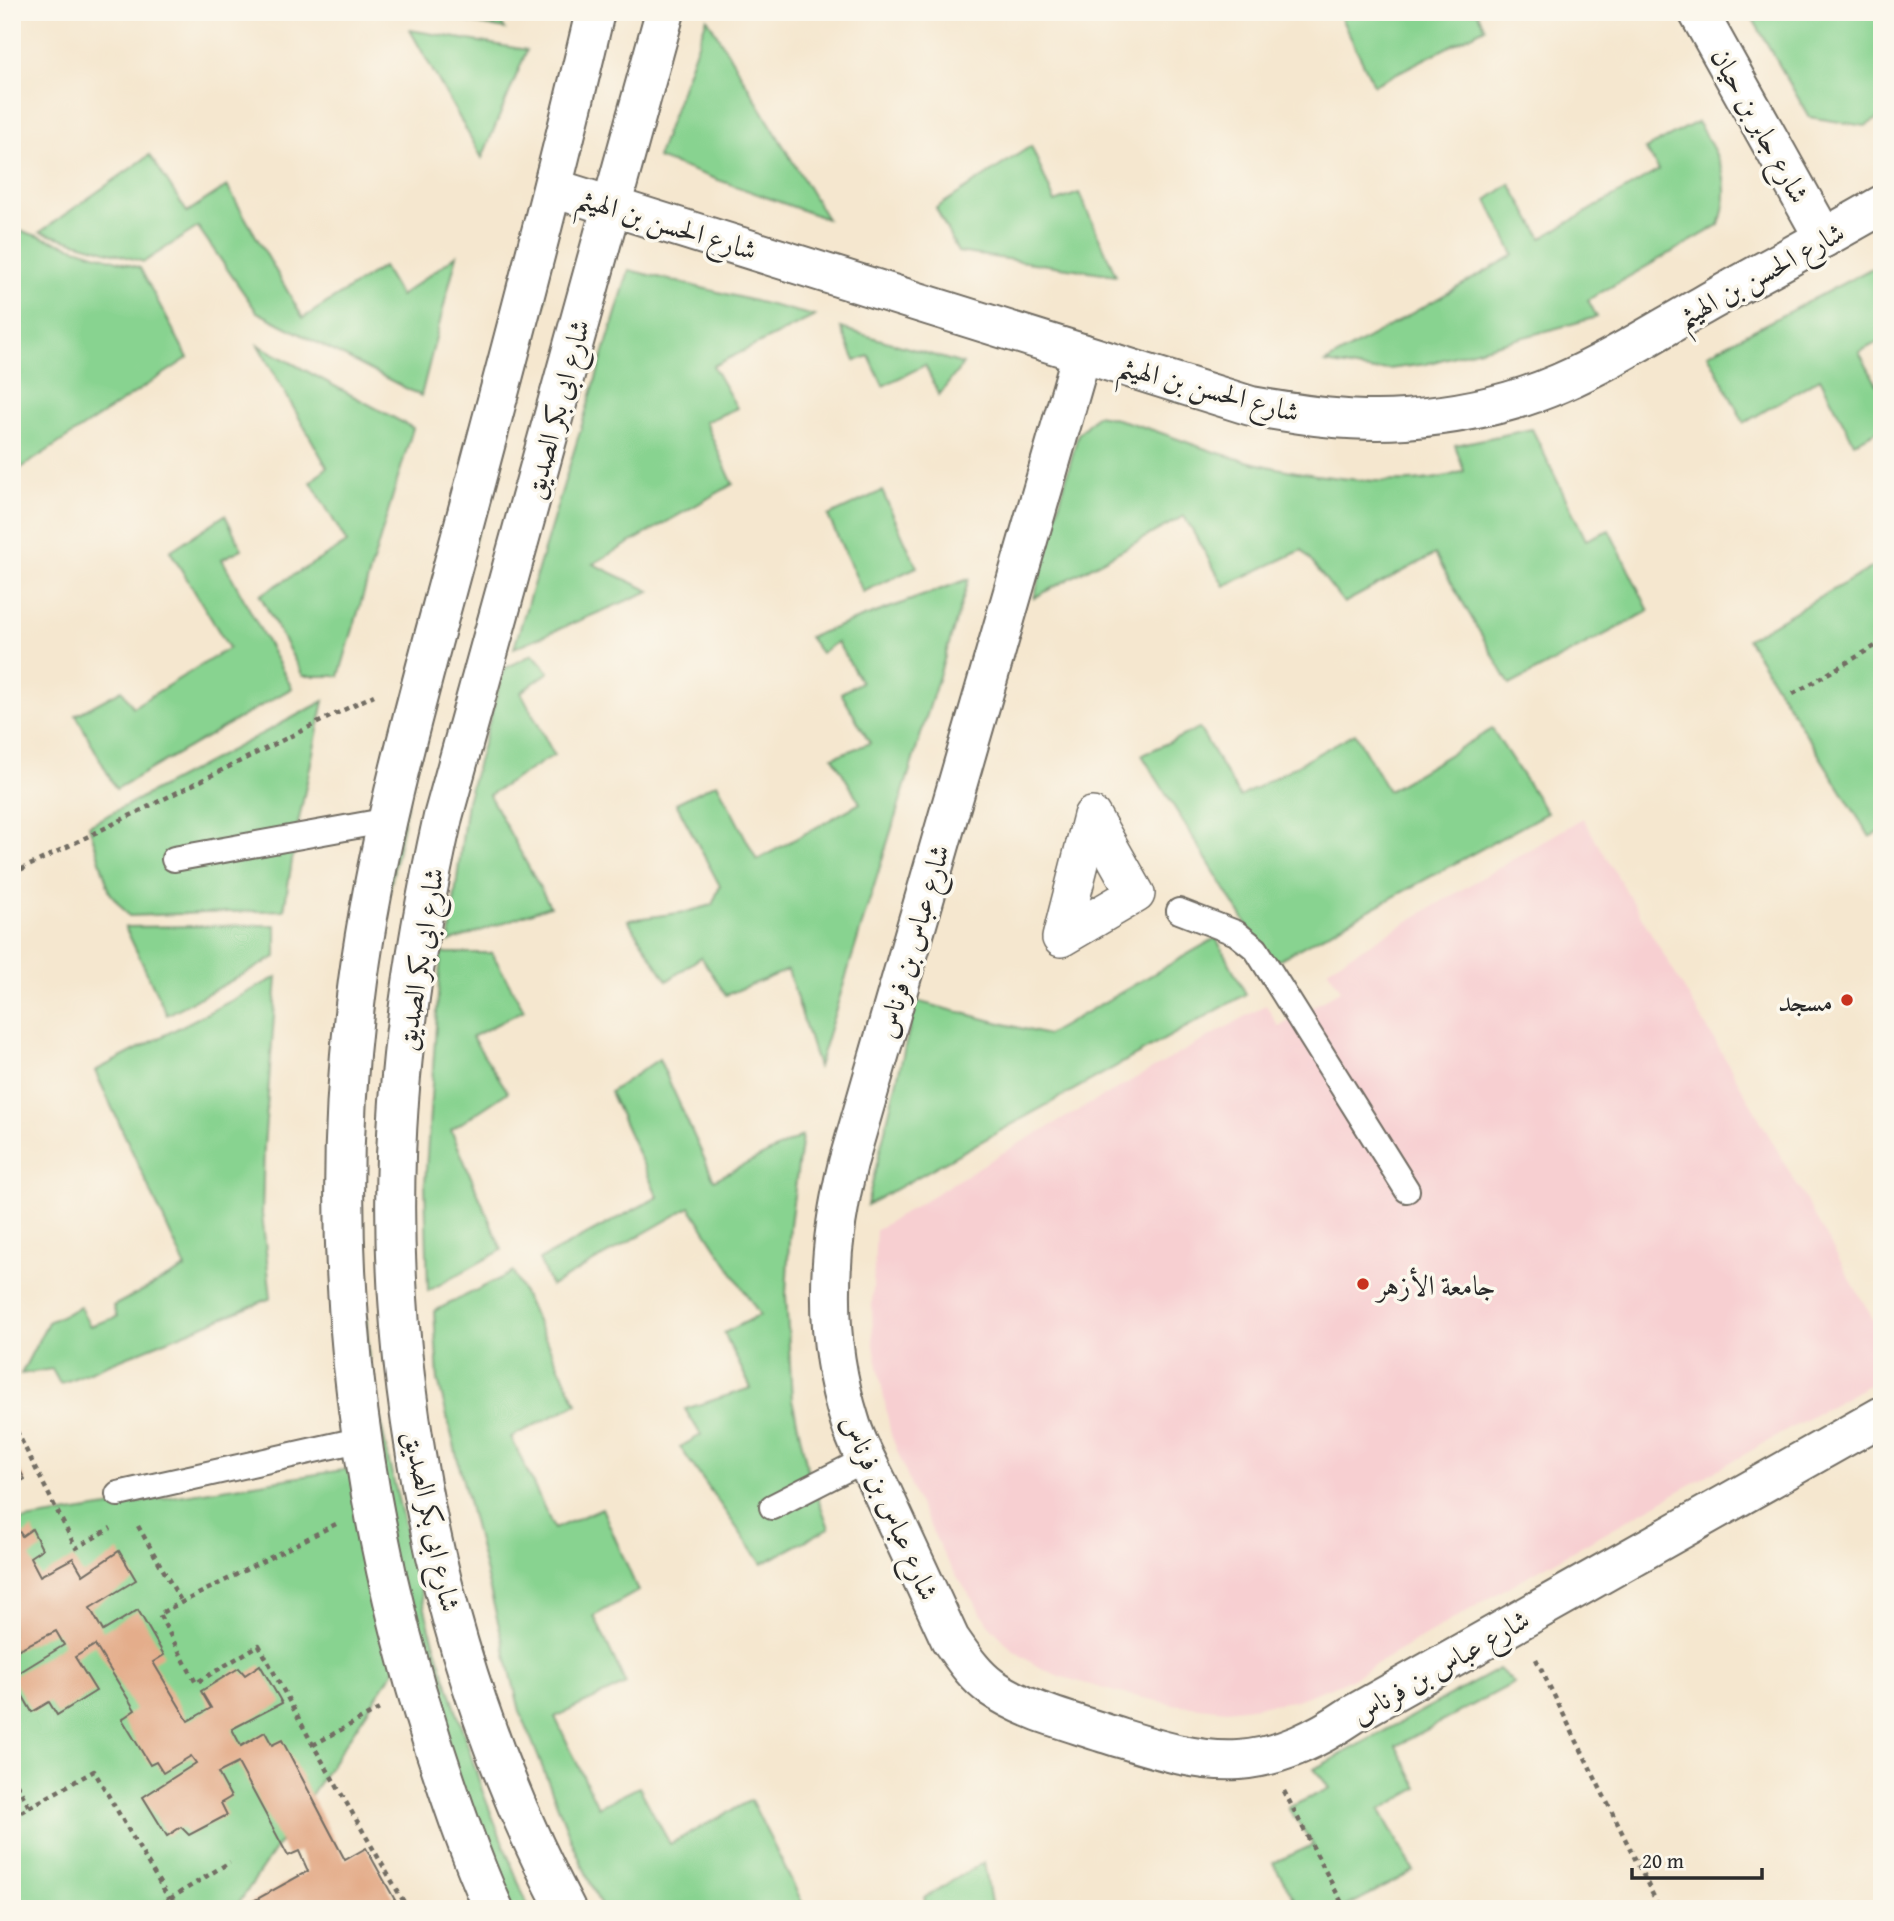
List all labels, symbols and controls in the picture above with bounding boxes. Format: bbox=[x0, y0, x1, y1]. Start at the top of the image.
street label: شارع جابر بن حيان bbox=[1698, 40, 1821, 212]
street label: شارع الحسن بن الهيثم bbox=[569, 176, 762, 278]
street label: شارع الحسن بن الهيثم bbox=[1669, 211, 1855, 344]
street label: شارع ابى بكر الصديق bbox=[512, 315, 604, 504]
street label: شارع الحسن بن الهيثم bbox=[1112, 344, 1304, 440]
street label: شارع عباس بن فرناس bbox=[865, 839, 963, 1044]
street label: شارع ابى بكر الصديق bbox=[384, 865, 458, 1054]
place label: مسجد bbox=[1778, 980, 1833, 1021]
marker: مسجد bbox=[1839, 992, 1855, 1008]
place label: جامعة الأزهر bbox=[1374, 1264, 1496, 1305]
marker: جامعة الأزهر bbox=[1355, 1276, 1371, 1292]
street label: شارع عباس بن فرناس bbox=[828, 1407, 950, 1608]
street label: شارع ابى بكر الصديق bbox=[390, 1427, 472, 1616]
street label: شارع عباس بن فرناس bbox=[1343, 1598, 1539, 1737]
scale bar bbox=[1632, 1837, 1761, 1881]
text: 20 m bbox=[1642, 1845, 1684, 1876]

